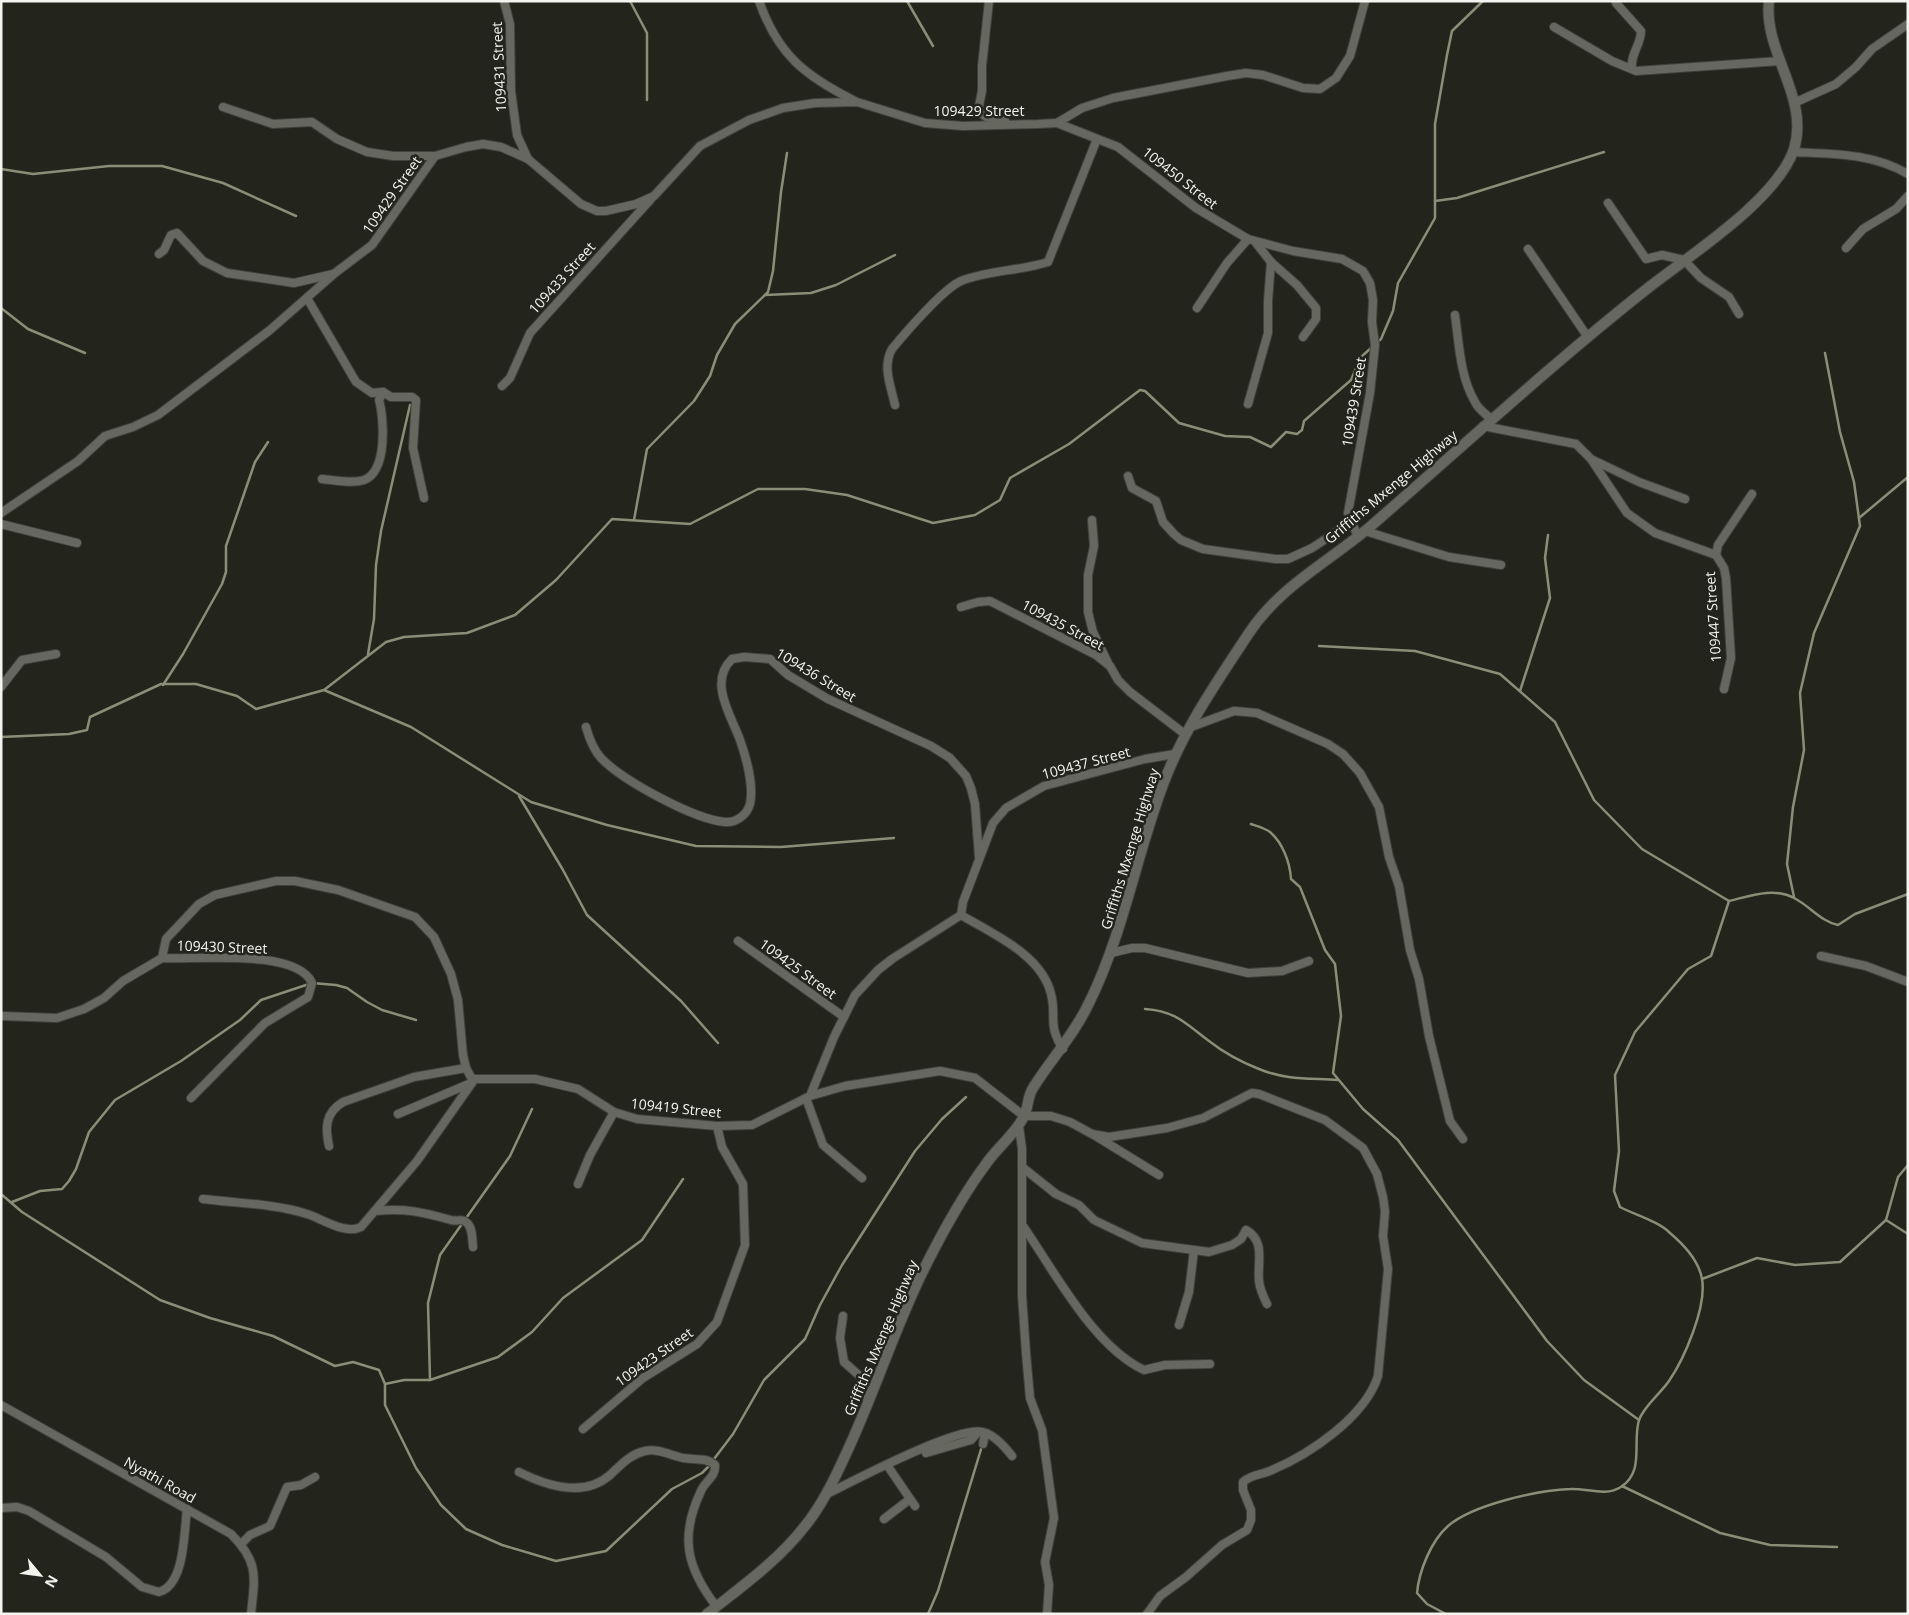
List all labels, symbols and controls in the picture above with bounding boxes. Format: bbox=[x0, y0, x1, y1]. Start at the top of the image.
street label: 109431 Street bbox=[487, 21, 510, 113]
street label: 109429 Street bbox=[934, 101, 1024, 120]
street label: 109450 Street bbox=[1139, 142, 1222, 213]
street label: 109429 Street bbox=[358, 152, 425, 237]
street label: 109433 Street bbox=[524, 238, 599, 318]
street label: 109439 Street bbox=[1337, 356, 1370, 448]
street label: Griffiths Mxenge Highway bbox=[1320, 425, 1462, 548]
street label: 109447 Street bbox=[1700, 571, 1725, 663]
street label: 109435 Street bbox=[1019, 595, 1108, 654]
street label: 109436 Street bbox=[772, 643, 860, 706]
street label: 109437 Street bbox=[1040, 742, 1132, 783]
street label: Griffiths Mxenge Highway bbox=[1096, 765, 1163, 932]
street label: 109425 Street bbox=[756, 934, 841, 1003]
street label: 109430 Street bbox=[176, 935, 268, 958]
street label: 109419 Street bbox=[630, 1093, 722, 1122]
street label: Griffiths Mxenge Highway bbox=[839, 1256, 922, 1419]
street label: 109423 Street bbox=[611, 1323, 696, 1390]
street label: Nyathi Road bbox=[121, 1452, 200, 1507]
north arrow bbox=[15, 1550, 65, 1600]
text: N bbox=[41, 1572, 63, 1591]

